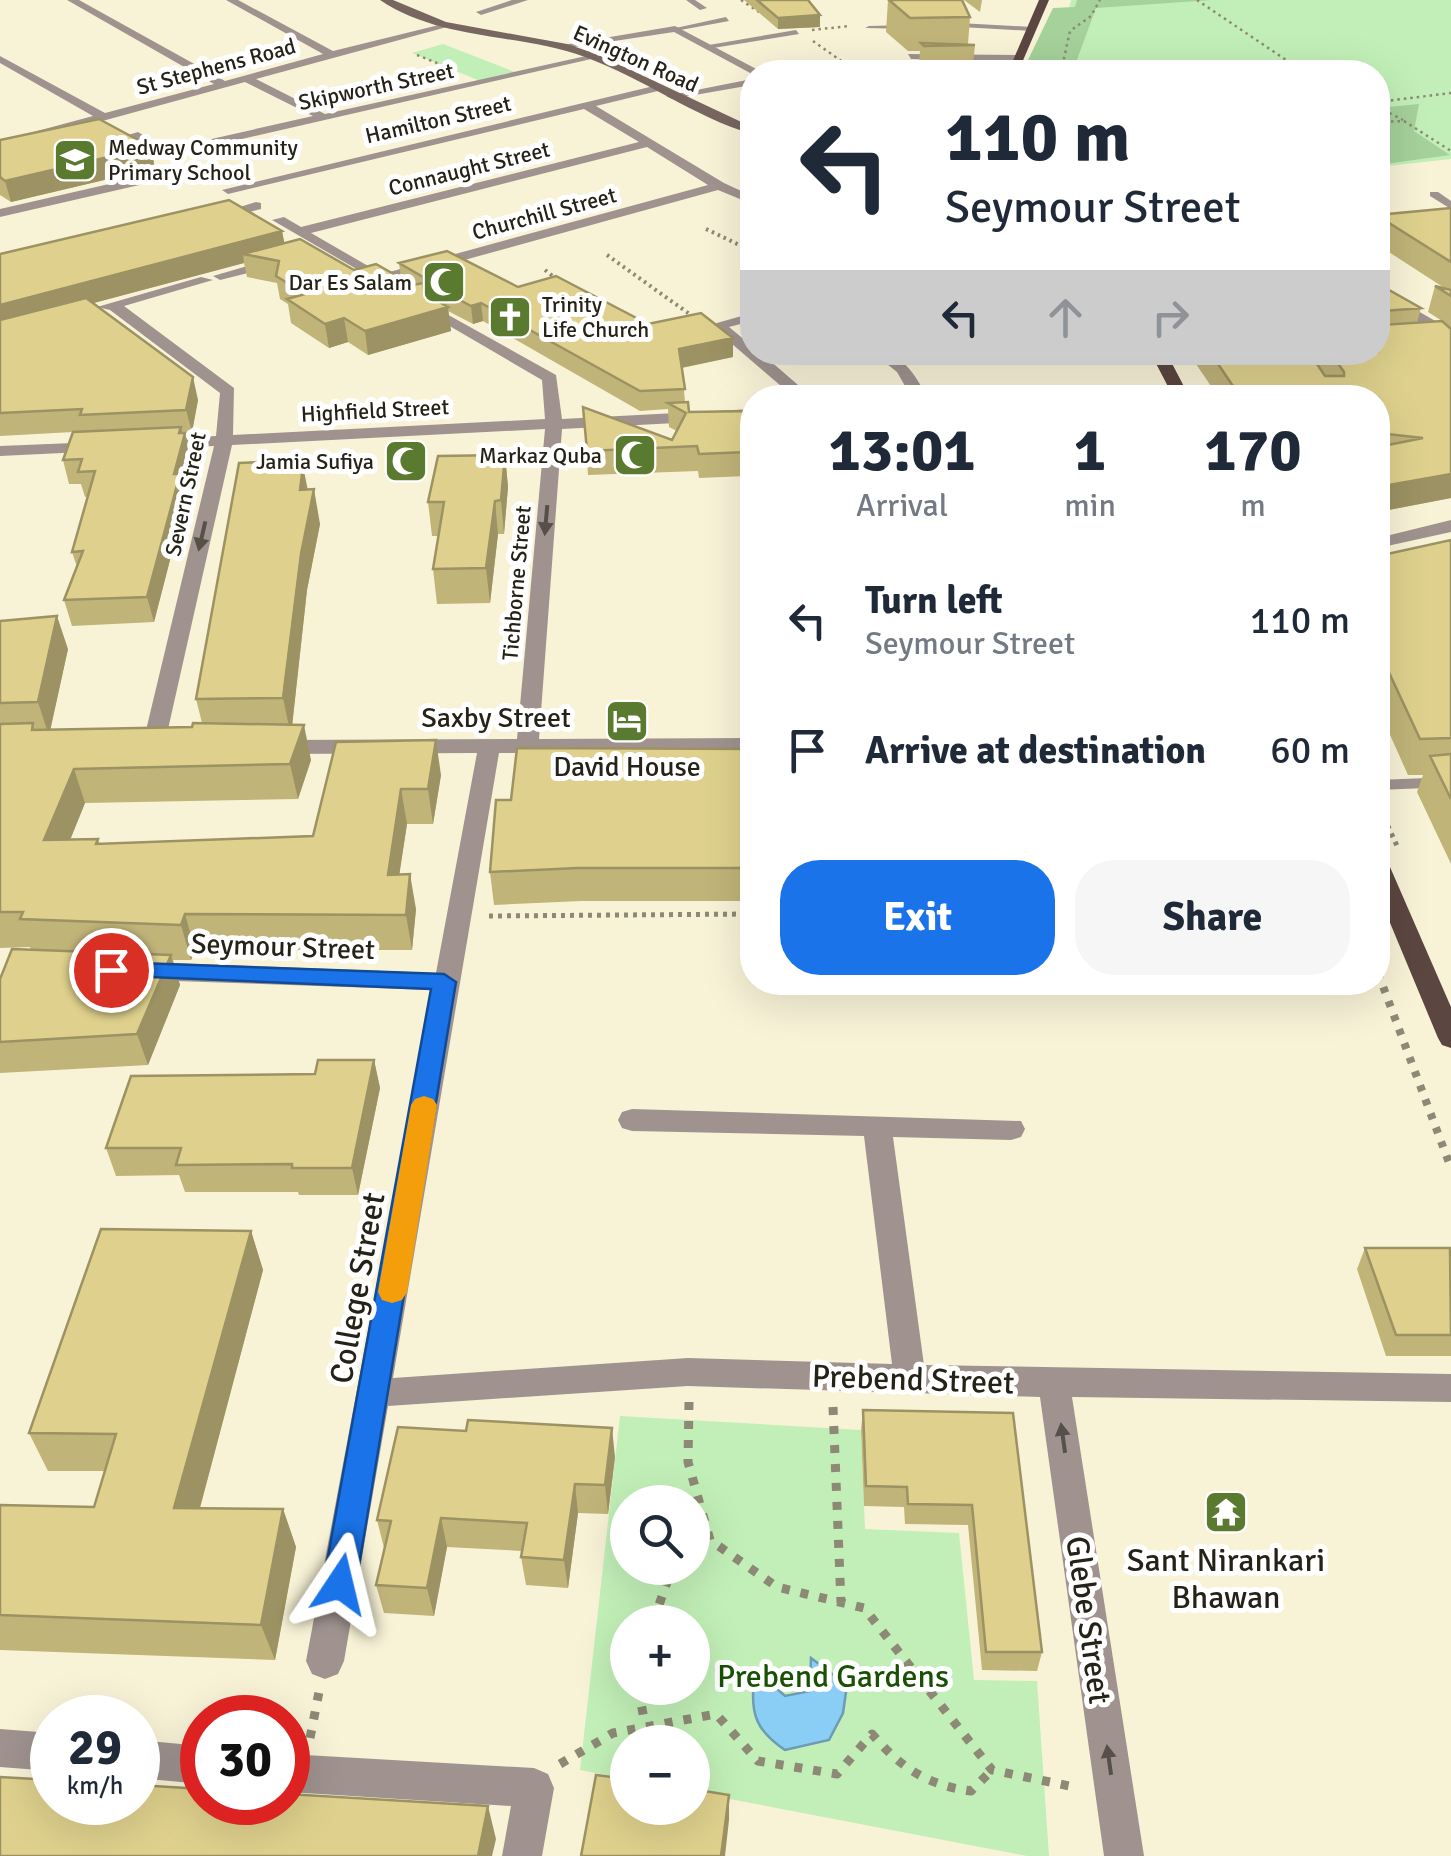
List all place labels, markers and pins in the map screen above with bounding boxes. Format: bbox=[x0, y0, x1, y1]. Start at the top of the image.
place label: Medway Community Primary School bbox=[108, 134, 298, 186]
school or university icon: Medway Community Primary School bbox=[52, 137, 98, 183]
mosque icon: Dar Es Salam bbox=[421, 259, 467, 305]
place label: Dar Es Salam bbox=[288, 269, 412, 296]
place label: Trinity Life Church bbox=[542, 291, 649, 343]
church icon: Trinity Life Church bbox=[487, 294, 533, 340]
mosque icon: Markaz Quba bbox=[612, 432, 658, 478]
mosque icon: Jamia Sufiya bbox=[383, 438, 429, 484]
place label: Markaz Quba bbox=[479, 442, 602, 469]
place label: Jamia Sufiya bbox=[256, 448, 374, 475]
hotel icon: David House bbox=[604, 698, 650, 744]
place label: David House bbox=[553, 750, 701, 784]
pin bbox=[69, 928, 154, 1013]
temple icon: Sant Nirankari Bhawan bbox=[1203, 1489, 1249, 1535]
place label: Sant Nirankari Bhawan bbox=[1127, 1541, 1325, 1617]

